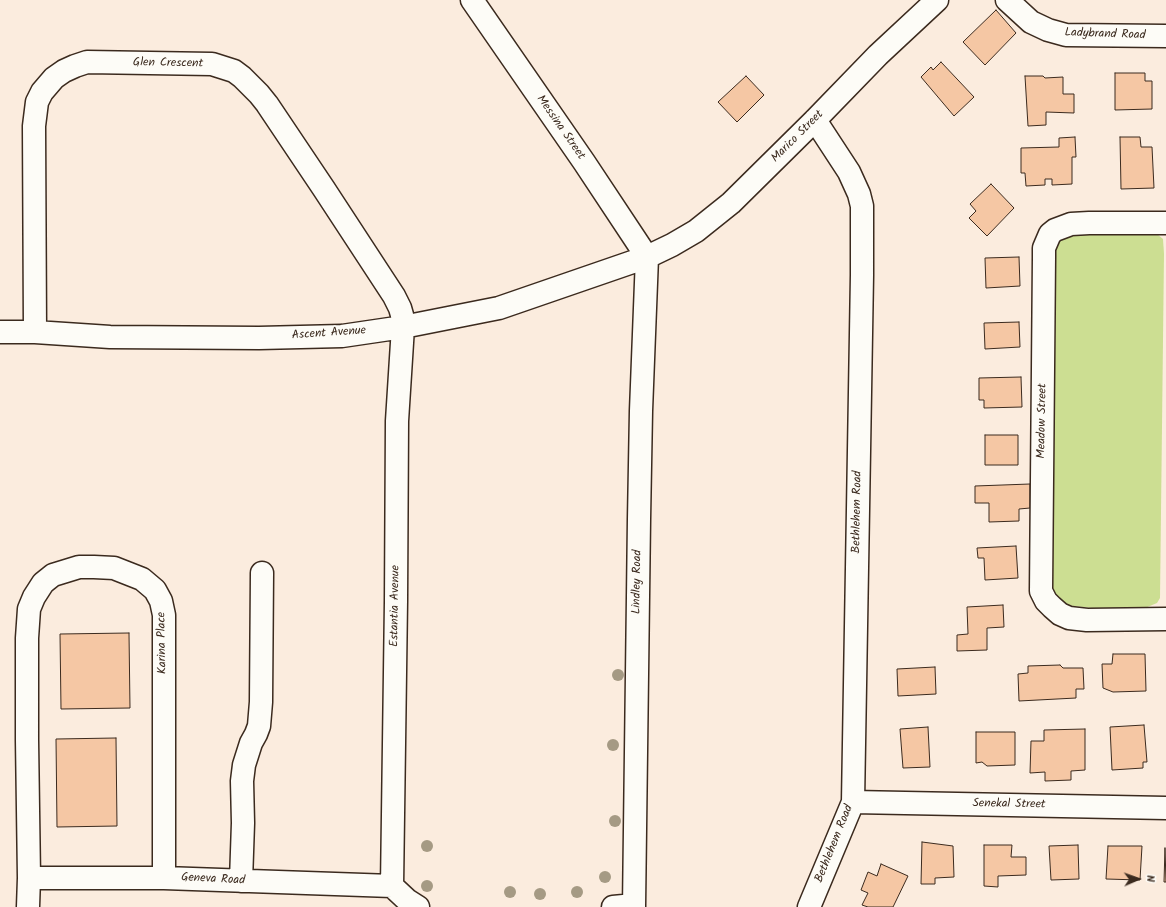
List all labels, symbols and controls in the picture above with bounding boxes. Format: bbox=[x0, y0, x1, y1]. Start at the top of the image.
street label: Ladybrand Road bbox=[1064, 26, 1146, 44]
street label: Glen Crescent bbox=[133, 56, 203, 72]
street label: Messina Street bbox=[533, 93, 587, 163]
street label: Marico Street bbox=[769, 108, 827, 166]
street label: Ascent Avenue bbox=[291, 324, 367, 344]
street label: Meadow Street bbox=[1035, 383, 1051, 459]
street label: Bethlehem Road bbox=[850, 471, 866, 553]
street label: Lindley Road bbox=[630, 550, 646, 614]
street label: Estantia Avenue bbox=[388, 565, 404, 647]
street label: Karina Place bbox=[155, 612, 171, 674]
street label: Senekal Street bbox=[972, 797, 1046, 813]
street label: Bethlehem Road bbox=[813, 803, 857, 885]
north arrow bbox=[1118, 859, 1158, 899]
street label: Geneva Road bbox=[181, 871, 245, 889]
text: N bbox=[1141, 875, 1159, 882]

